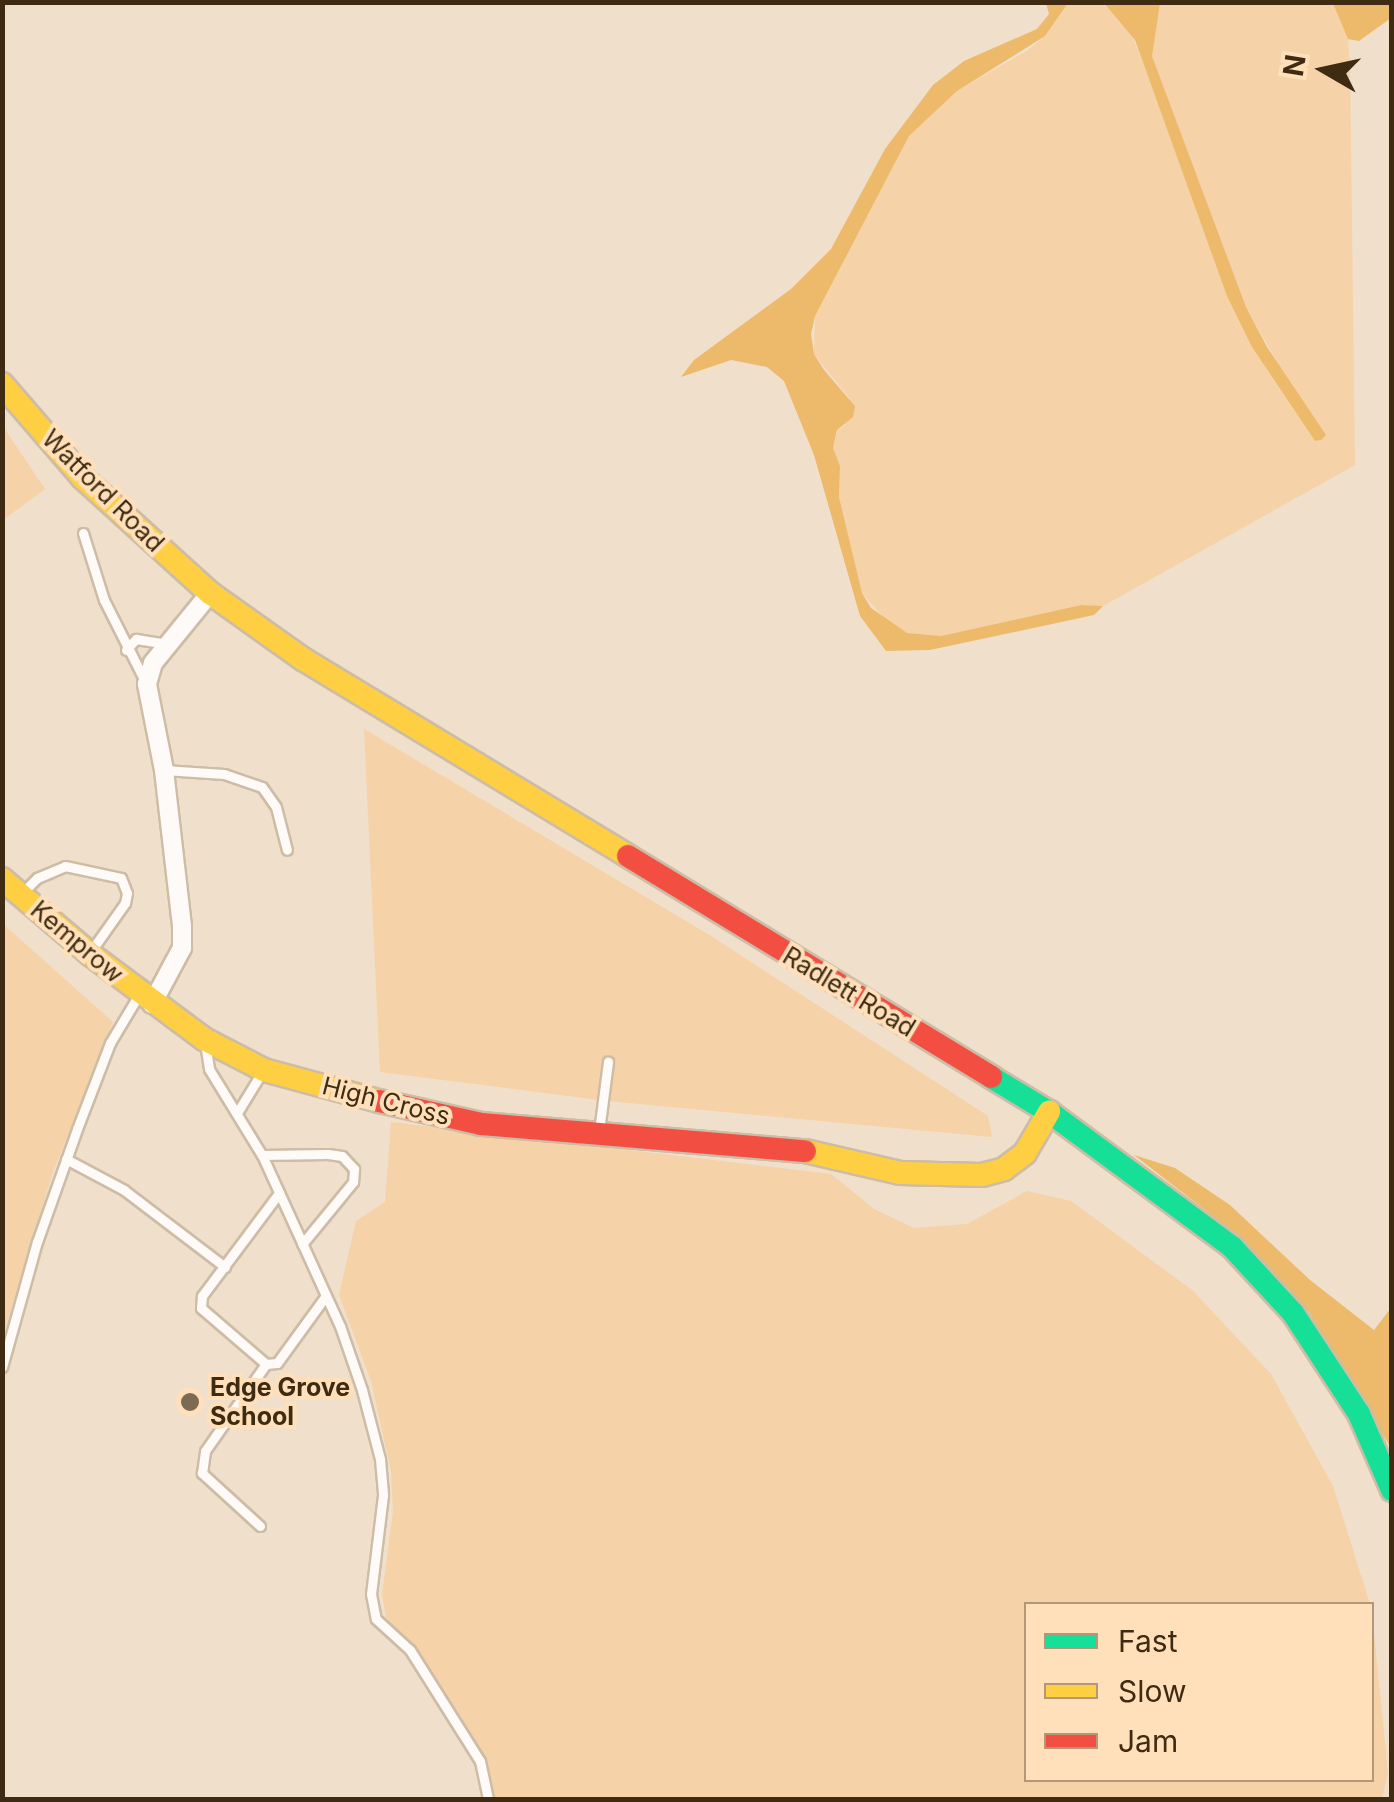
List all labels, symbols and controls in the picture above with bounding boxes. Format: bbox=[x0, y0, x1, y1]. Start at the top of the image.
north arrow bbox=[1274, 20, 1374, 120]
text: N bbox=[1276, 52, 1313, 79]
street label: Watford Road bbox=[36, 424, 170, 558]
street label: Kemprow bbox=[25, 895, 129, 989]
street label: Radlett Road bbox=[777, 941, 921, 1043]
street label: High Cross bbox=[319, 1071, 453, 1131]
place label: Edge Grove School bbox=[210, 1373, 350, 1432]
marker: Edge Grove School bbox=[179, 1391, 201, 1413]
legend bbox=[1024, 1602, 1374, 1782]
text: Fast bbox=[1118, 1623, 1177, 1659]
text: Slow bbox=[1118, 1673, 1187, 1709]
text: Jam bbox=[1118, 1723, 1178, 1759]

